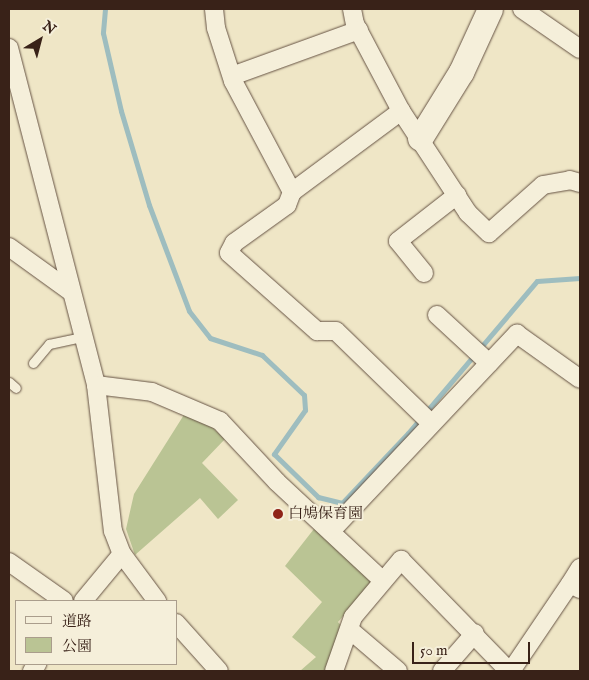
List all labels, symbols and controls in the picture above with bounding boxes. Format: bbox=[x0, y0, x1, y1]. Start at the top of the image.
north arrow bbox=[15, 15, 65, 65]
text: N bbox=[39, 17, 59, 39]
place label: 白鳩保育園 bbox=[288, 505, 363, 523]
marker: 白鳩保育園 bbox=[272, 508, 284, 520]
legend bbox=[15, 600, 178, 665]
text: 道路 bbox=[62, 612, 92, 631]
scale bar bbox=[414, 632, 532, 664]
text: 公園 bbox=[62, 637, 92, 656]
text: 50 m bbox=[420, 641, 448, 660]

